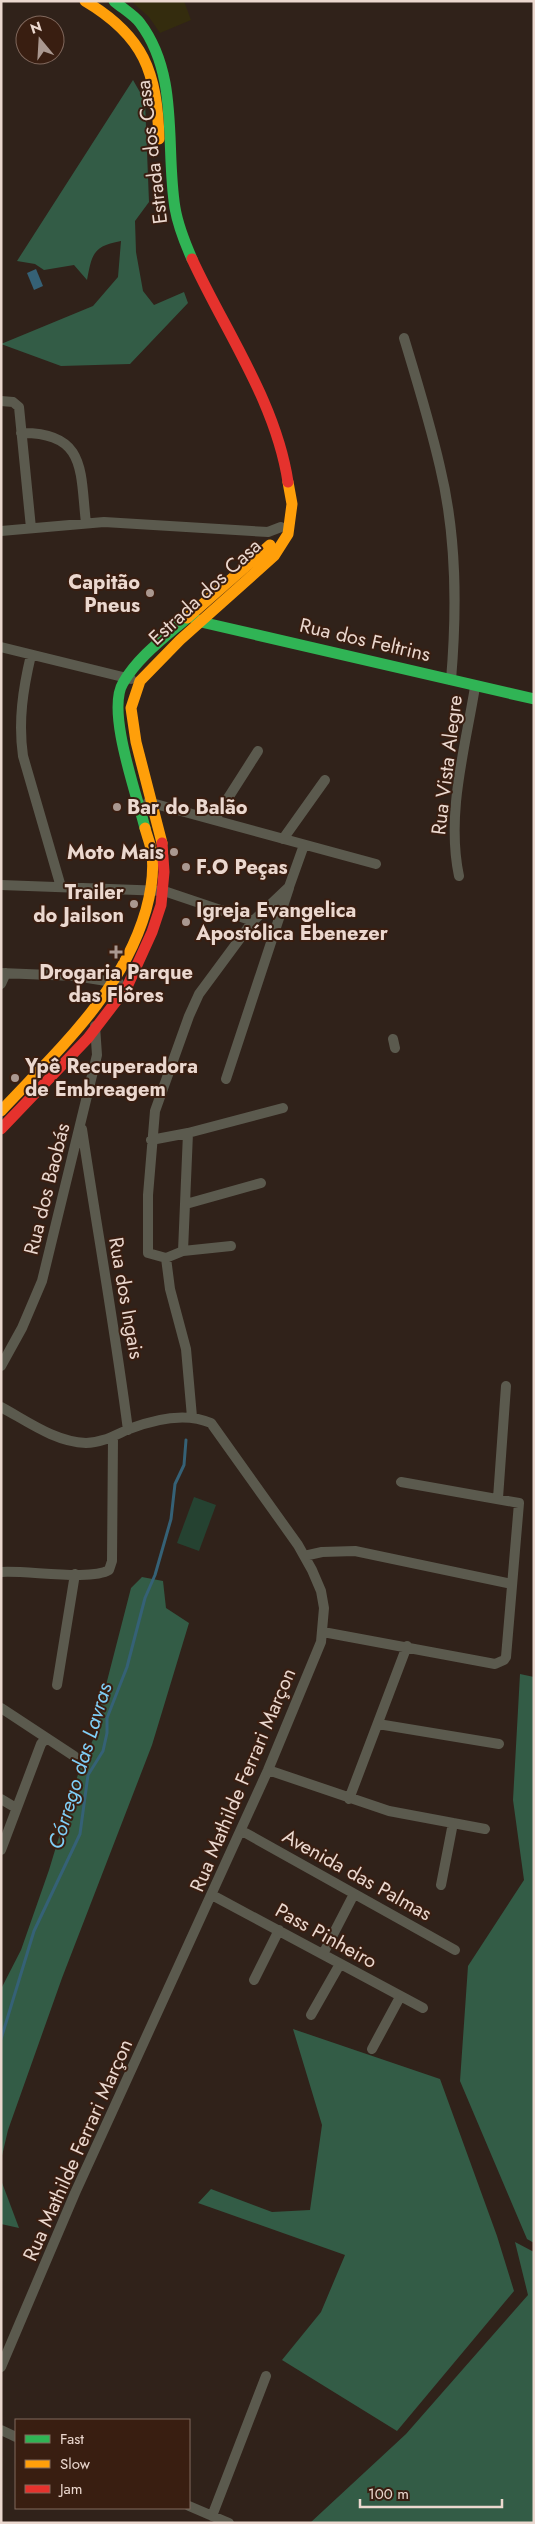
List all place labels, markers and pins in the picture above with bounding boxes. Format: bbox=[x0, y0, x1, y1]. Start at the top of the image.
place label: Capitão Pneus bbox=[68, 568, 140, 620]
marker: Capitão Pneus bbox=[144, 587, 156, 599]
place label: Bar do Balão bbox=[127, 793, 248, 822]
marker: Bar do Balão bbox=[111, 801, 123, 813]
place label: Moto Mais bbox=[67, 838, 164, 867]
marker: Moto Mais bbox=[168, 846, 180, 858]
place label: F.O Peças bbox=[196, 853, 288, 882]
marker: F.O Peças bbox=[180, 861, 192, 873]
place label: Trailer do Jailson bbox=[33, 878, 125, 930]
place label: Igreja Evangelica Apostólica Ebenezer bbox=[195, 896, 389, 948]
marker: Trailer do Jailson bbox=[128, 898, 140, 910]
marker: Igreja Evangelica Apostólica Ebenezer bbox=[180, 916, 192, 928]
marker: Drogaria Parque das Flôres bbox=[110, 946, 122, 958]
place label: Drogaria Parque das Flôres bbox=[39, 958, 193, 1010]
place label: Ypê Recuperadora de Embreagem bbox=[24, 1052, 198, 1104]
marker: Ypê Recuperadora de Embreagem bbox=[9, 1072, 21, 1084]

